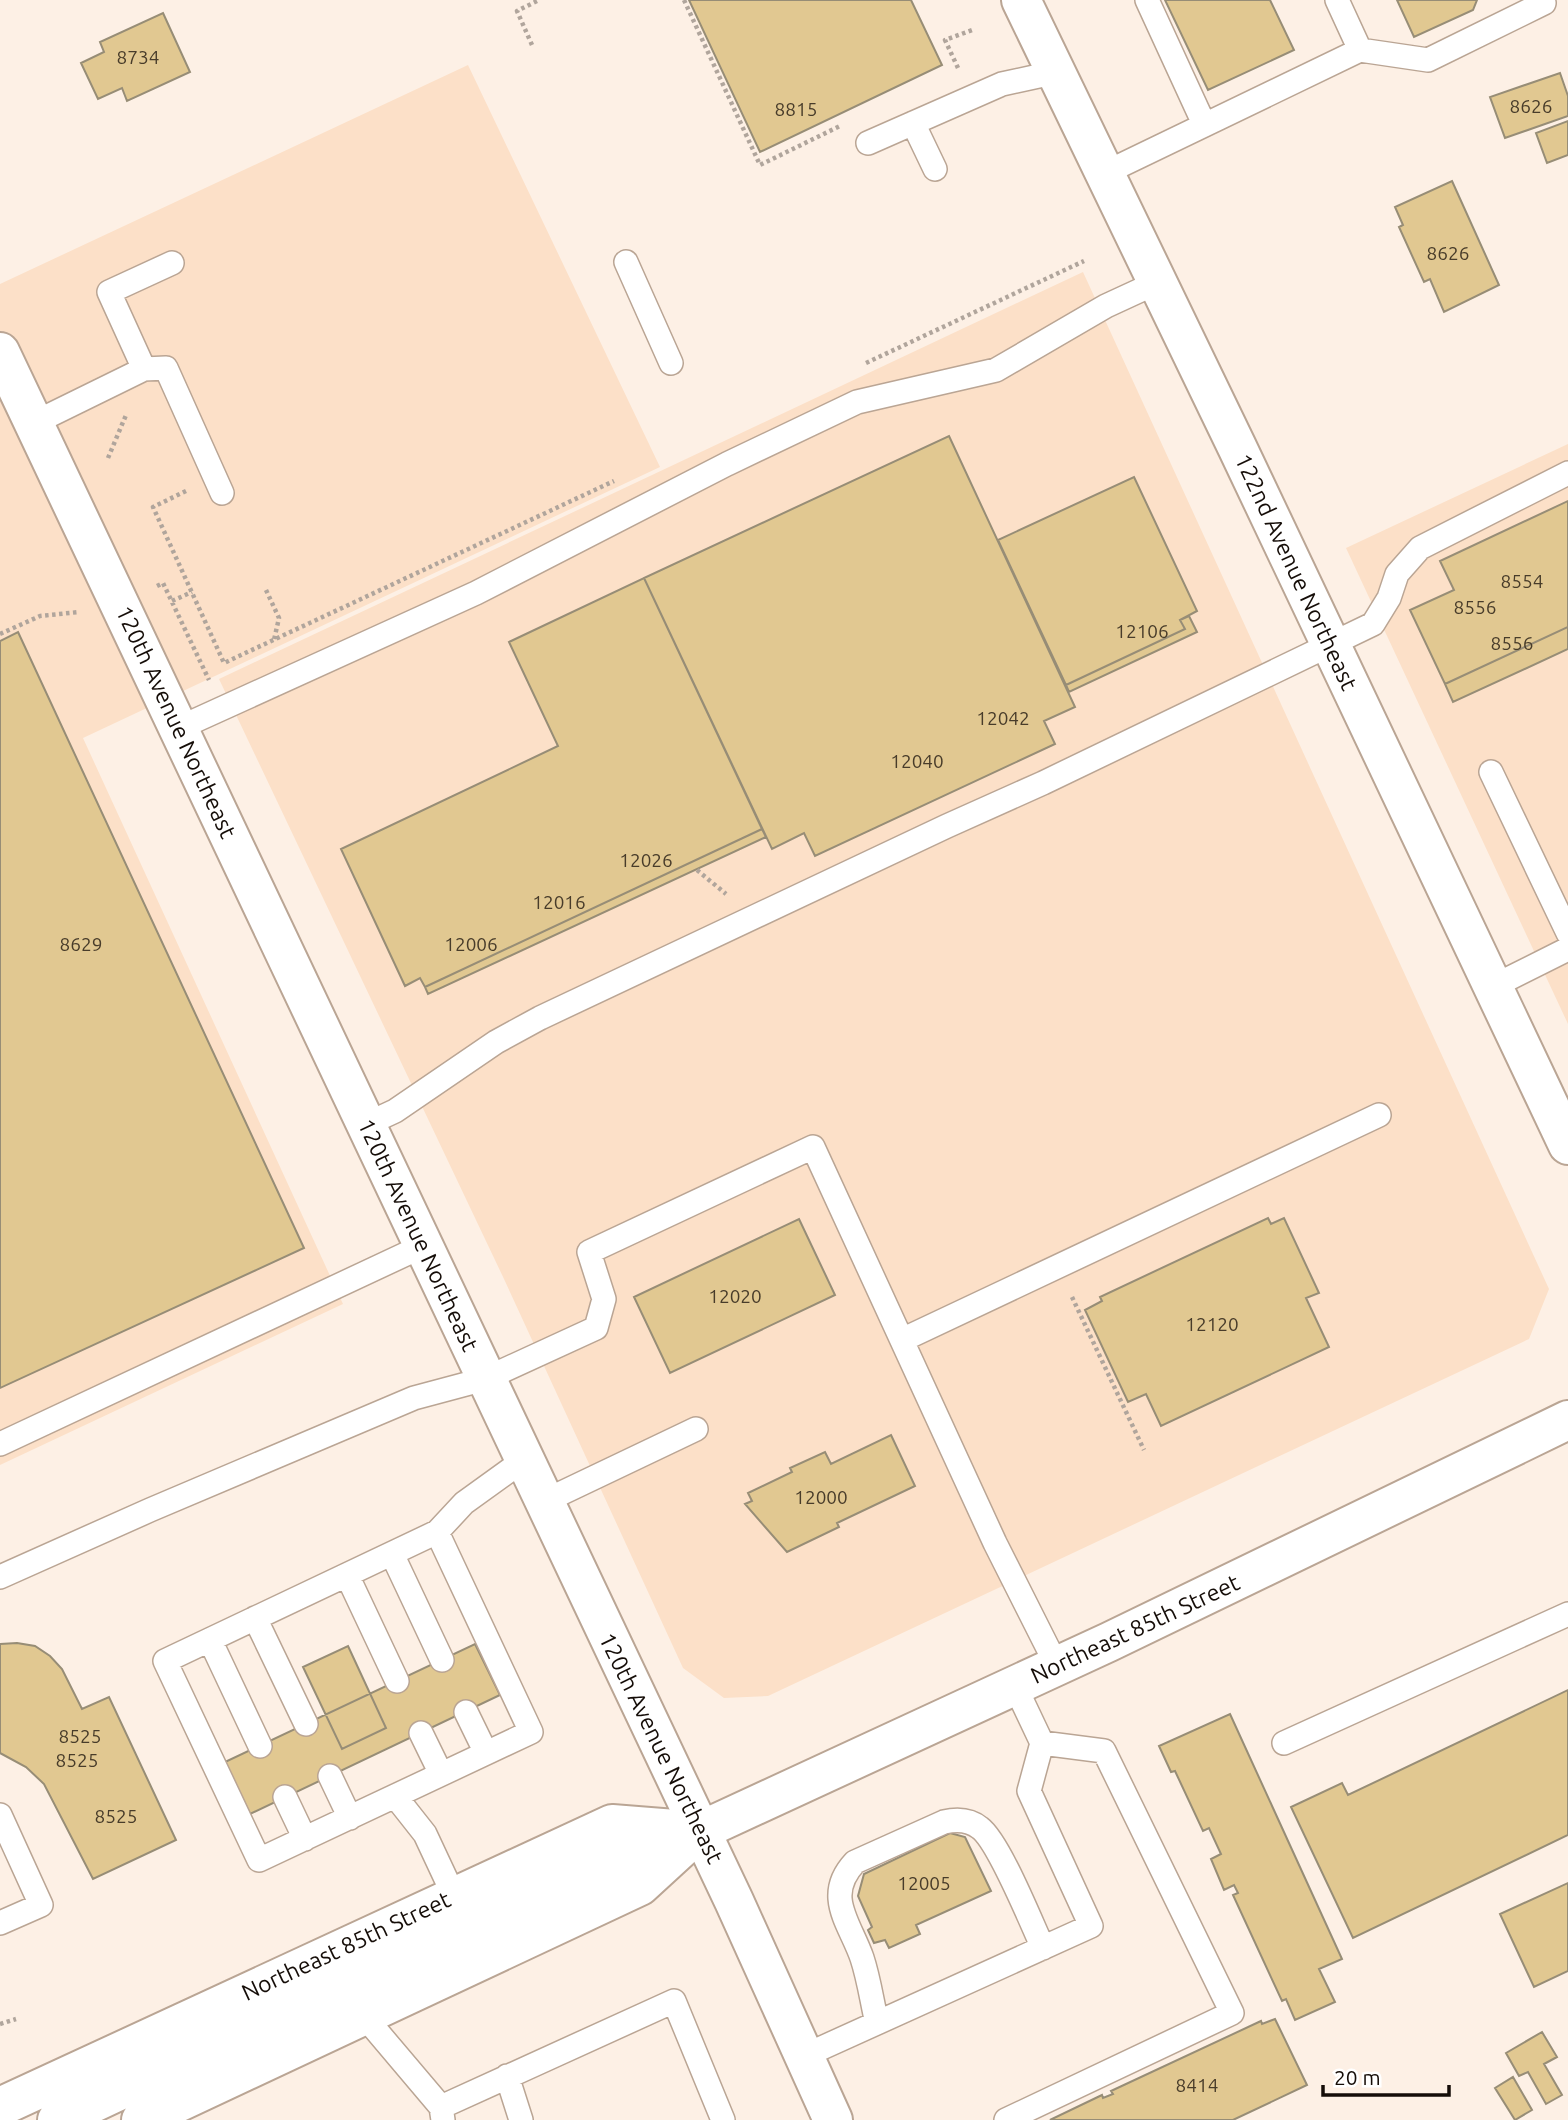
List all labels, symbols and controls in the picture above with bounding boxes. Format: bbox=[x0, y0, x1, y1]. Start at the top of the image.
house number: 8734 bbox=[117, 46, 159, 68]
house number: 8626 bbox=[1510, 95, 1552, 117]
house number: 8815 bbox=[775, 98, 817, 120]
house number: 8626 bbox=[1427, 242, 1469, 264]
street label: 122nd Avenue Northeast bbox=[1231, 450, 1362, 694]
house number: 8554 bbox=[1501, 570, 1543, 592]
house number: 8556 bbox=[1454, 596, 1496, 618]
street label: 120th Avenue Northeast bbox=[112, 602, 241, 842]
house number: 12106 bbox=[1115, 620, 1169, 642]
house number: 8556 bbox=[1491, 632, 1533, 654]
house number: 12042 bbox=[976, 707, 1030, 729]
house number: 12040 bbox=[890, 750, 944, 772]
house number: 12026 bbox=[619, 849, 673, 871]
house number: 12016 bbox=[532, 891, 586, 913]
house number: 8629 bbox=[60, 933, 102, 955]
house number: 12006 bbox=[444, 933, 498, 955]
street label: 120th Avenue Northeast bbox=[354, 1115, 483, 1355]
house number: 12020 bbox=[708, 1285, 762, 1307]
house number: 12120 bbox=[1185, 1313, 1239, 1335]
house number: 12000 bbox=[794, 1486, 848, 1508]
street label: Northeast 85th Street bbox=[1027, 1569, 1243, 1688]
street label: 120th Avenue Northeast bbox=[595, 1628, 728, 1867]
house number: 8525 bbox=[59, 1725, 101, 1747]
house number: 8525 bbox=[56, 1749, 98, 1771]
house number: 8525 bbox=[95, 1805, 137, 1827]
house number: 12005 bbox=[897, 1872, 951, 1894]
street label: Northeast 85th Street bbox=[238, 1886, 454, 2005]
scale bar bbox=[1323, 2054, 1449, 2098]
text: 20 m bbox=[1334, 2065, 1381, 2089]
house number: 8414 bbox=[1176, 2074, 1218, 2096]

